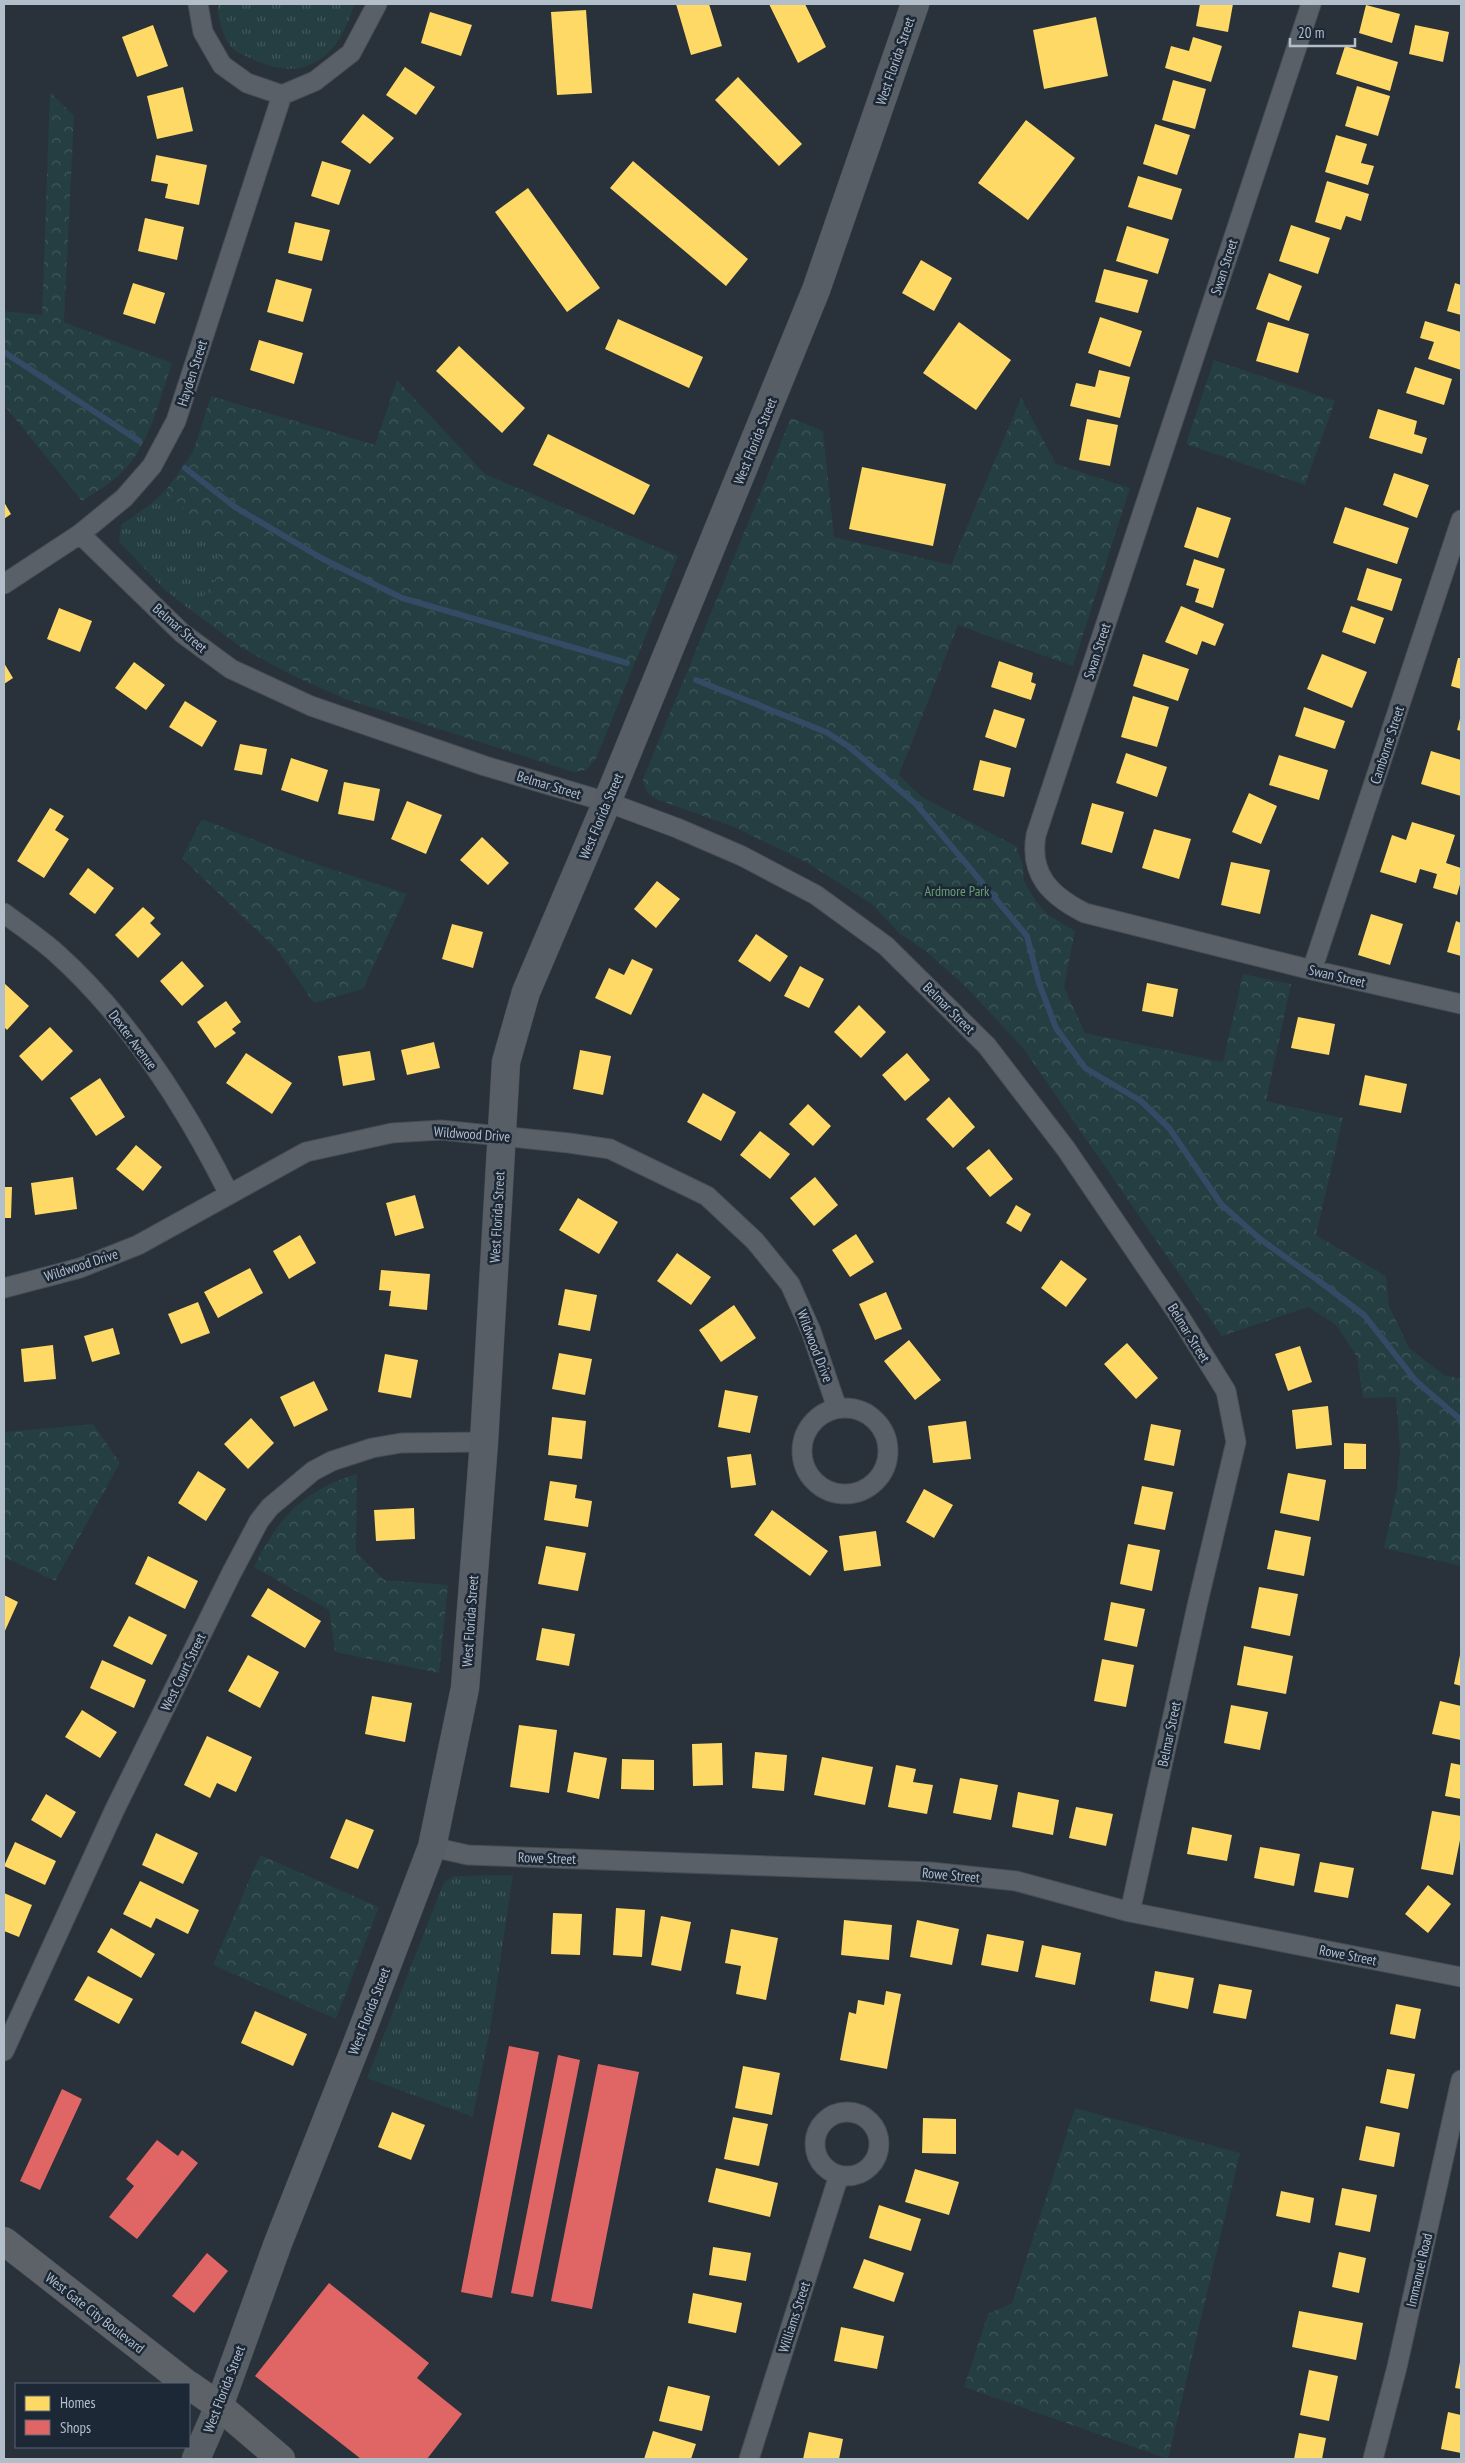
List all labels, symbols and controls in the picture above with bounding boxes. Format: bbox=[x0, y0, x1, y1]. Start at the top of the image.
street label: West Florida Street bbox=[872, 15, 919, 107]
scale bar bbox=[1290, 15, 1355, 47]
text: 20 m bbox=[1298, 23, 1324, 42]
street label: Swan Street bbox=[1206, 237, 1242, 297]
street label: Hayden Street bbox=[173, 338, 211, 408]
street label: West Florida Street bbox=[729, 395, 781, 487]
street label: Belmar Street bbox=[149, 600, 211, 657]
street label: Swan Street bbox=[1079, 621, 1115, 681]
street label: Camborne Street bbox=[1366, 704, 1408, 786]
street label: Belmar Street bbox=[515, 767, 583, 803]
street label: West Florida Street bbox=[575, 770, 627, 862]
park label: Ardmore Park bbox=[924, 882, 990, 900]
street label: Swan Street bbox=[1307, 961, 1367, 991]
street label: Belmar Street bbox=[919, 978, 979, 1038]
street label: Dexter Avenue bbox=[105, 1007, 161, 1074]
street label: Wildwood Drive bbox=[433, 1122, 511, 1146]
street label: West Florida Street bbox=[486, 1171, 508, 1263]
street label: Wildwood Drive bbox=[42, 1245, 120, 1285]
street label: Belmar Street bbox=[1164, 1300, 1214, 1366]
street label: Wildwood Drive bbox=[793, 1307, 837, 1385]
street label: West Florida Street bbox=[458, 1574, 482, 1667]
street label: West Court Street bbox=[156, 1630, 210, 1714]
street label: Belmar Street bbox=[1153, 1700, 1185, 1768]
street label: Rowe Street bbox=[518, 1848, 576, 1868]
street label: Rowe Street bbox=[921, 1864, 981, 1887]
street label: Rowe Street bbox=[1318, 1941, 1378, 1969]
street label: West Florida Street bbox=[344, 1965, 394, 2057]
street label: Immanuel Road bbox=[1402, 2231, 1436, 2309]
street label: West Gate City Boulevard bbox=[42, 2269, 148, 2357]
street label: Williams Street bbox=[774, 2279, 814, 2355]
street label: West Florida Street bbox=[199, 2343, 249, 2435]
legend bbox=[15, 2383, 190, 2448]
text: Homes bbox=[60, 2393, 96, 2412]
text: Shops bbox=[60, 2418, 91, 2437]

